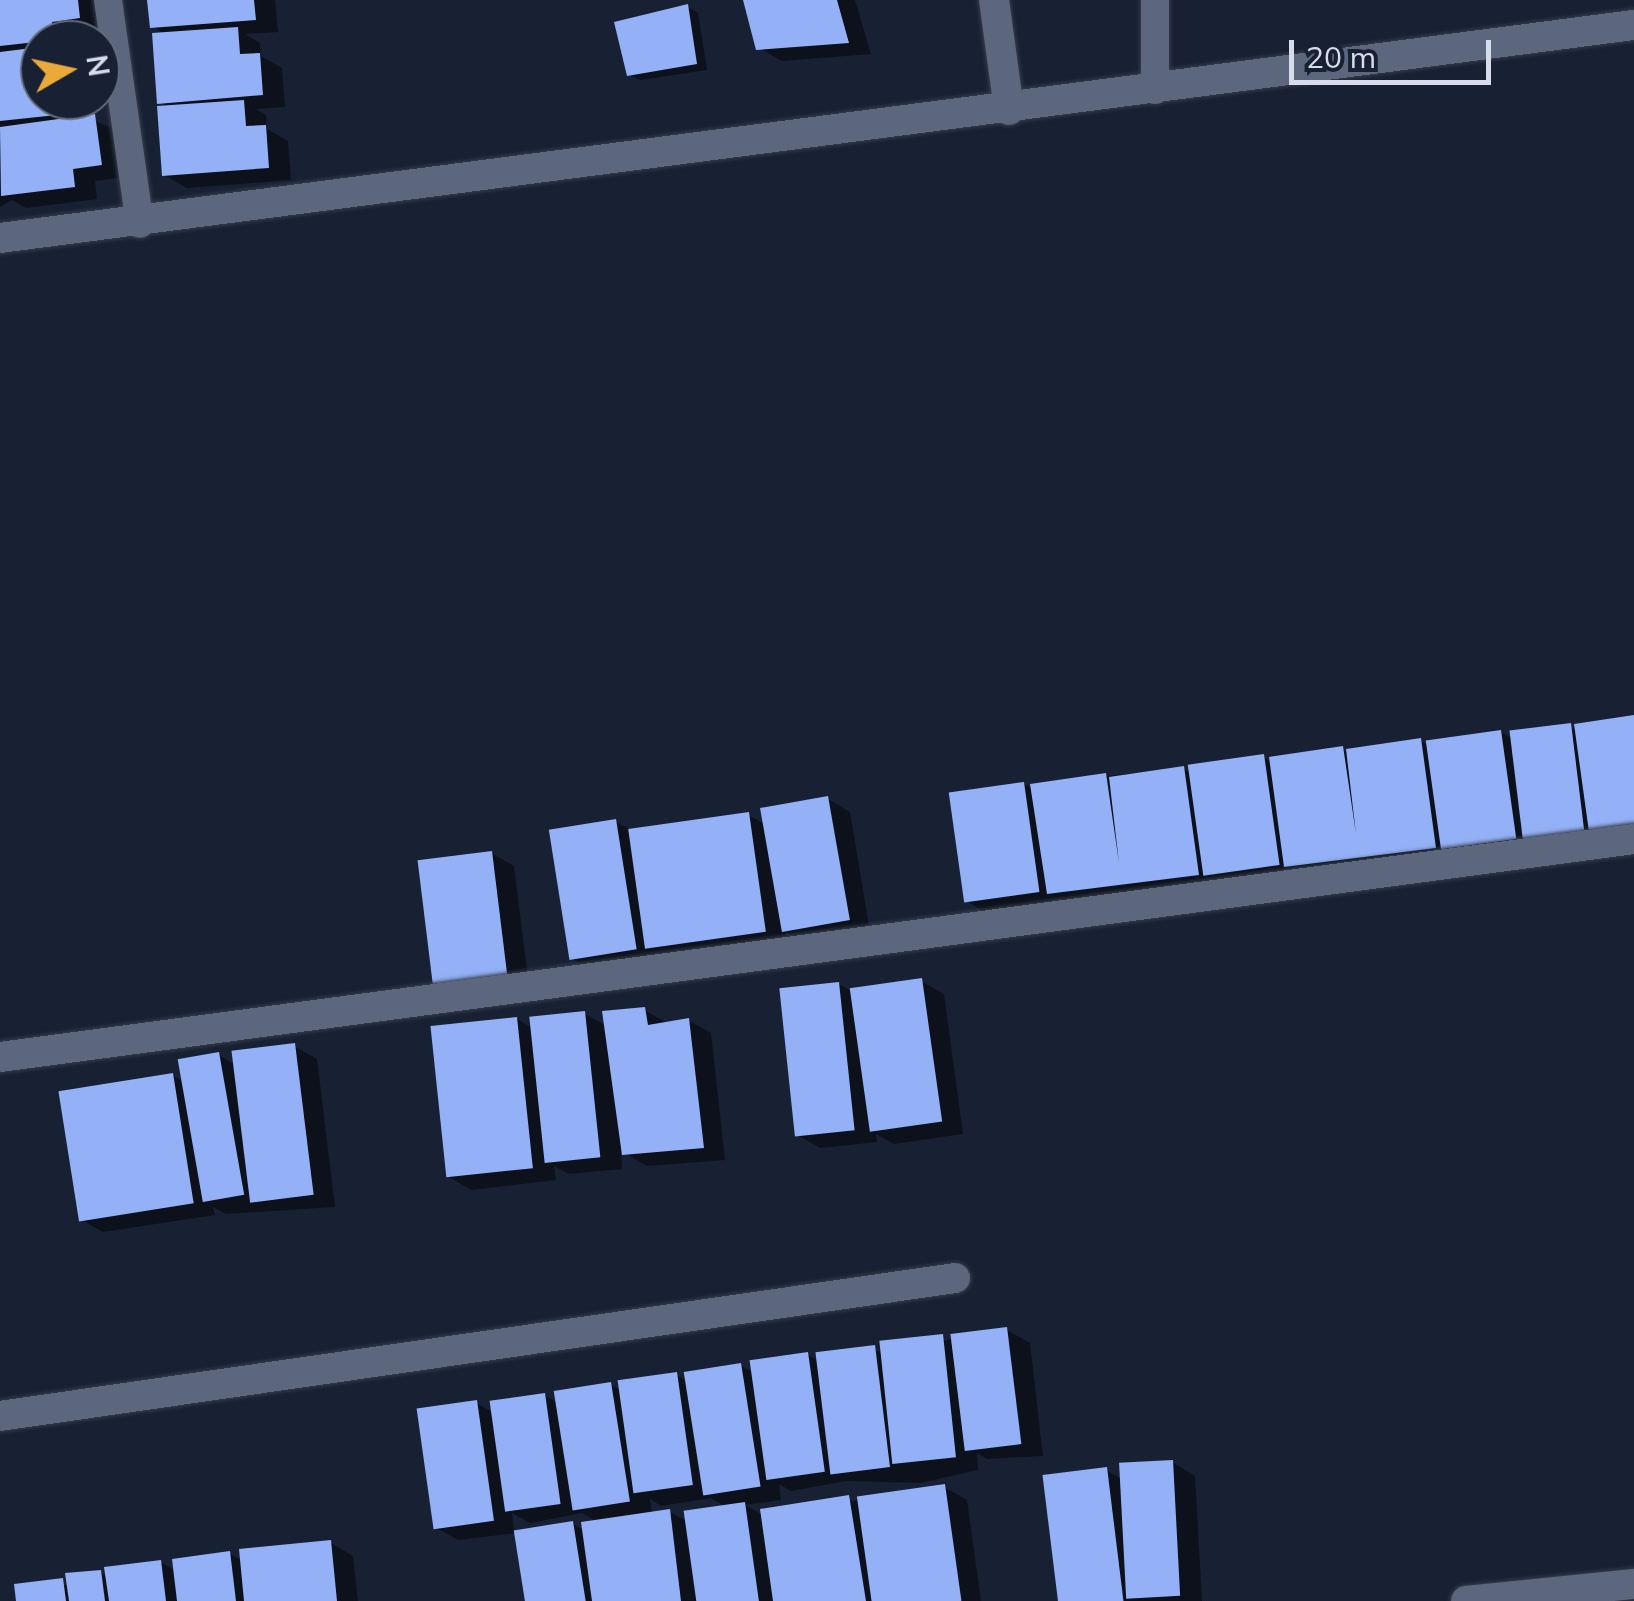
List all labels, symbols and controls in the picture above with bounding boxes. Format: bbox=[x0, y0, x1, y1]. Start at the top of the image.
north arrow bbox=[20, 20, 120, 120]
scale bar bbox=[1294, 20, 1496, 82]
text: 20 m bbox=[1306, 38, 1376, 76]
text: N bbox=[79, 52, 117, 79]

